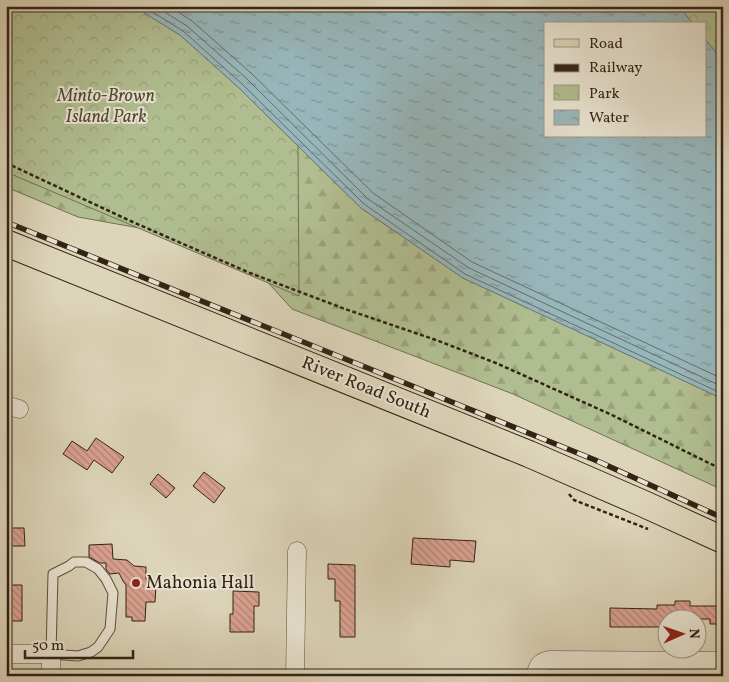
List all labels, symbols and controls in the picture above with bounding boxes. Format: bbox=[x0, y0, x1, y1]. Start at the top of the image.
legend bbox=[544, 22, 706, 138]
text: Road bbox=[589, 34, 623, 55]
text: Railway bbox=[589, 58, 642, 79]
park label: Minto-Brown Island Park bbox=[56, 84, 155, 130]
text: Park bbox=[589, 84, 620, 105]
text: Water bbox=[589, 108, 629, 129]
street label: River Road South bbox=[297, 351, 435, 425]
place label: Mahonia Hall bbox=[146, 571, 254, 596]
marker: Mahonia Hall bbox=[130, 577, 142, 589]
north arrow bbox=[656, 610, 706, 660]
scale bar bbox=[25, 627, 132, 659]
text: N bbox=[684, 628, 703, 639]
text: 50 m bbox=[32, 636, 64, 657]

